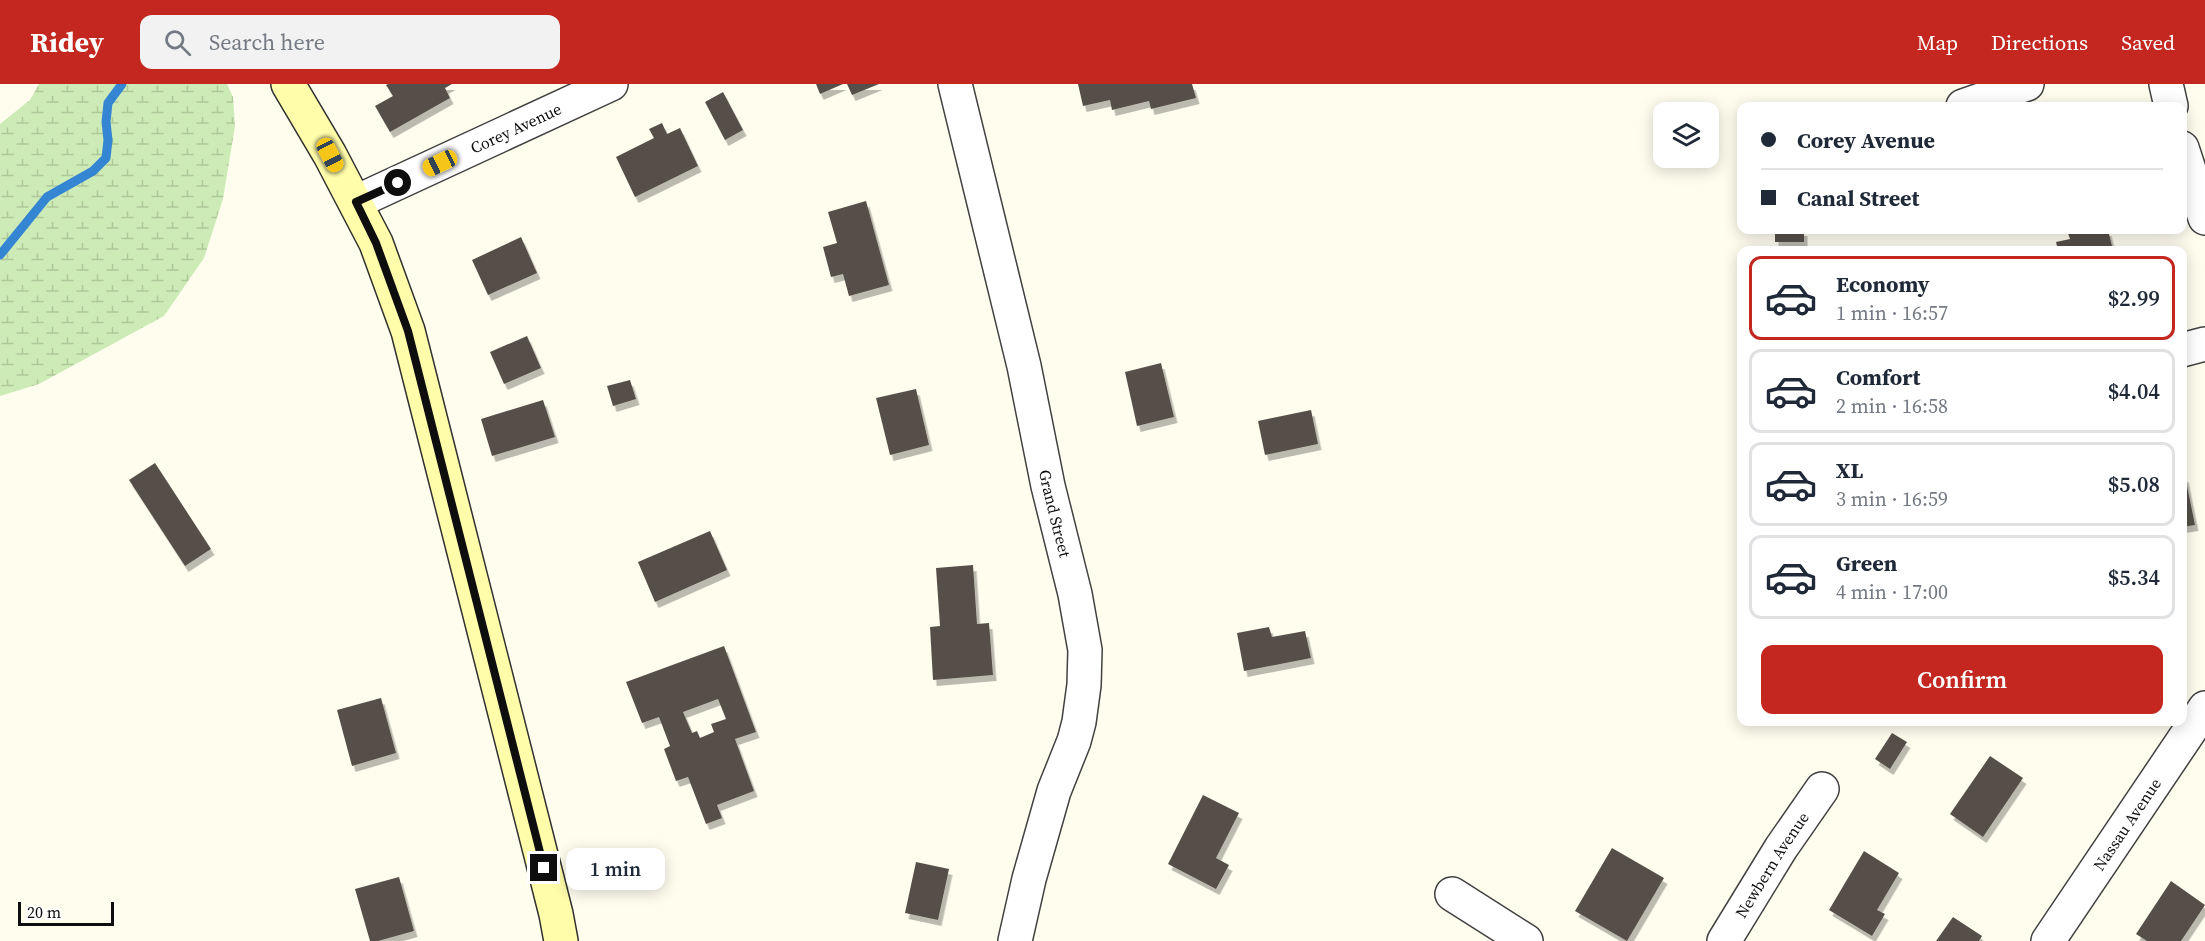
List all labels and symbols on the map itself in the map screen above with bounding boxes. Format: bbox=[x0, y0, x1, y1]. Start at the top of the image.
street label: Corey Avenue bbox=[467, 98, 565, 159]
car bbox=[314, 135, 346, 175]
car bbox=[420, 147, 460, 179]
route start bbox=[384, 169, 411, 196]
street label: Grand Street bbox=[1034, 468, 1077, 560]
street label: Nassau Avenue bbox=[2088, 773, 2166, 875]
street label: Newbern Avenue bbox=[1730, 807, 1814, 922]
callout: 1 min bbox=[565, 847, 664, 889]
route end bbox=[530, 854, 557, 881]
scale bar bbox=[18, 899, 114, 926]

